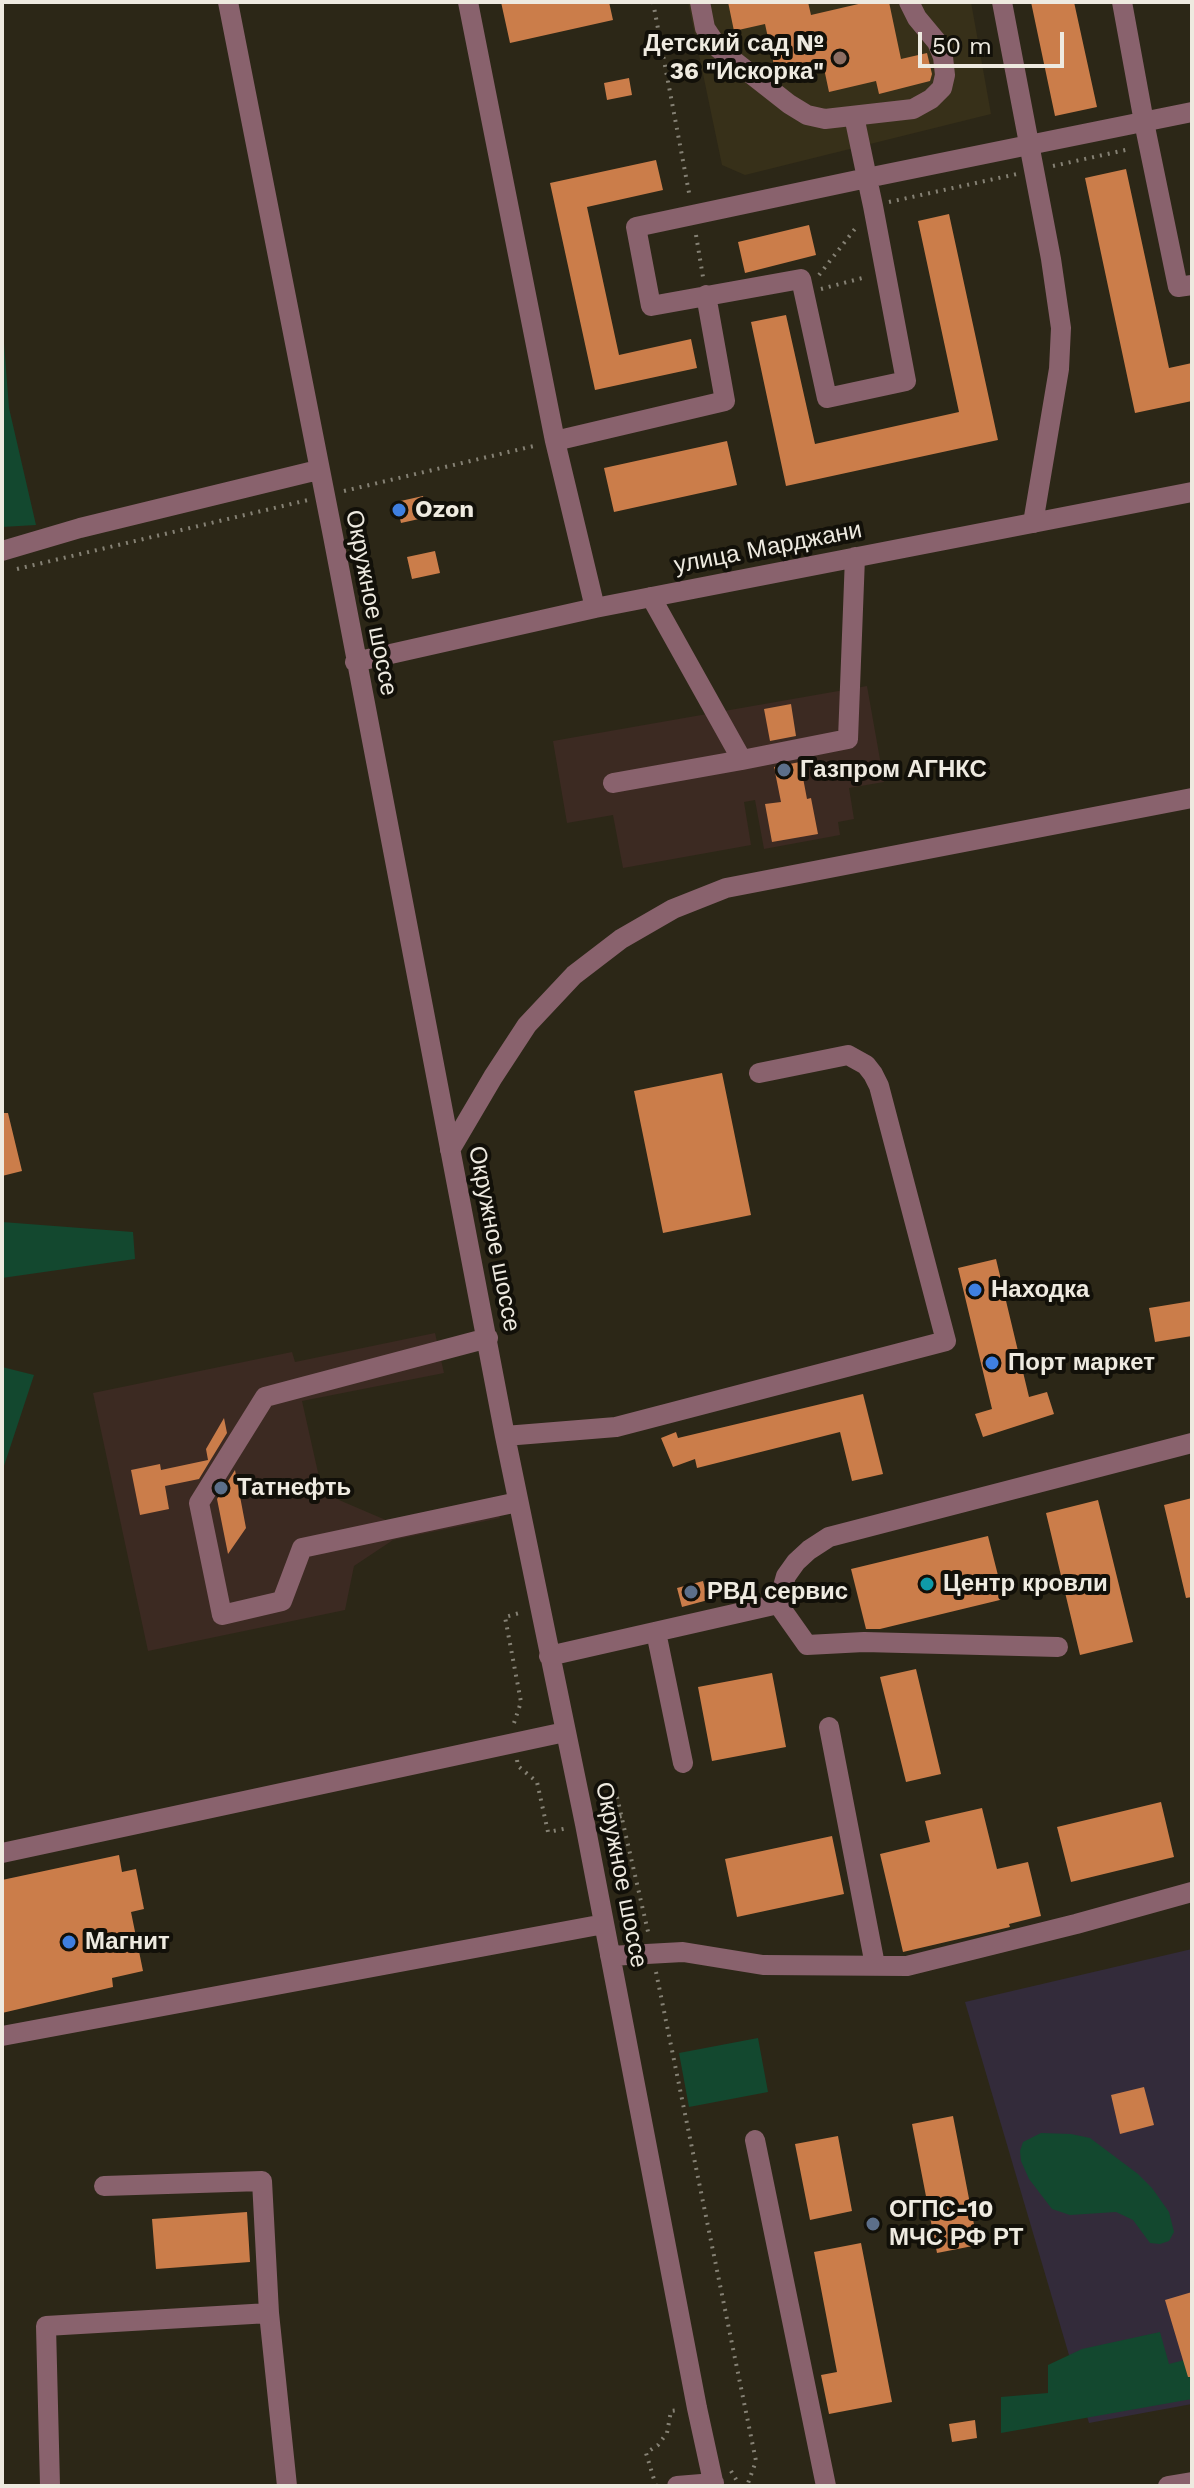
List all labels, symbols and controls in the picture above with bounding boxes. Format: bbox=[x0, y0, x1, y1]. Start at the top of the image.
scale bar bbox=[922, 16, 1068, 66]
place label: Детский сад № 36 "Искорка" bbox=[643, 30, 824, 86]
text: 50 m bbox=[932, 32, 992, 60]
marker: Детский сад № 36 "Искорка" bbox=[831, 49, 849, 67]
place label: Ozon bbox=[415, 496, 474, 524]
marker: Ozon bbox=[390, 501, 408, 519]
street label: Окружное шоссе bbox=[339, 508, 403, 698]
street label: улица Марджани bbox=[672, 516, 864, 580]
place label: Газпром АГНКС bbox=[800, 756, 987, 784]
marker: Газпром АГНКС bbox=[775, 761, 793, 779]
street label: Окружное шоссе bbox=[462, 1144, 526, 1334]
place label: Находка bbox=[991, 1276, 1089, 1304]
marker: Находка bbox=[966, 1281, 984, 1299]
place label: Порт маркет bbox=[1008, 1349, 1155, 1377]
marker: Порт маркет bbox=[983, 1354, 1001, 1372]
place label: Татнефть bbox=[237, 1474, 351, 1502]
marker: Татнефть bbox=[212, 1479, 230, 1497]
place label: Центр кровли bbox=[943, 1570, 1108, 1598]
marker: Центр кровли bbox=[918, 1575, 936, 1593]
place label: РВД сервис bbox=[707, 1578, 848, 1606]
marker: РВД сервис bbox=[682, 1583, 700, 1601]
street label: Окружное шоссе bbox=[589, 1780, 653, 1970]
place label: Магнит bbox=[85, 1928, 170, 1956]
marker: Магнит bbox=[60, 1933, 78, 1951]
place label: ОГПС-10 МЧС РФ РТ bbox=[889, 2196, 1023, 2252]
marker: ОГПС-10 МЧС РФ РТ bbox=[864, 2215, 882, 2233]

